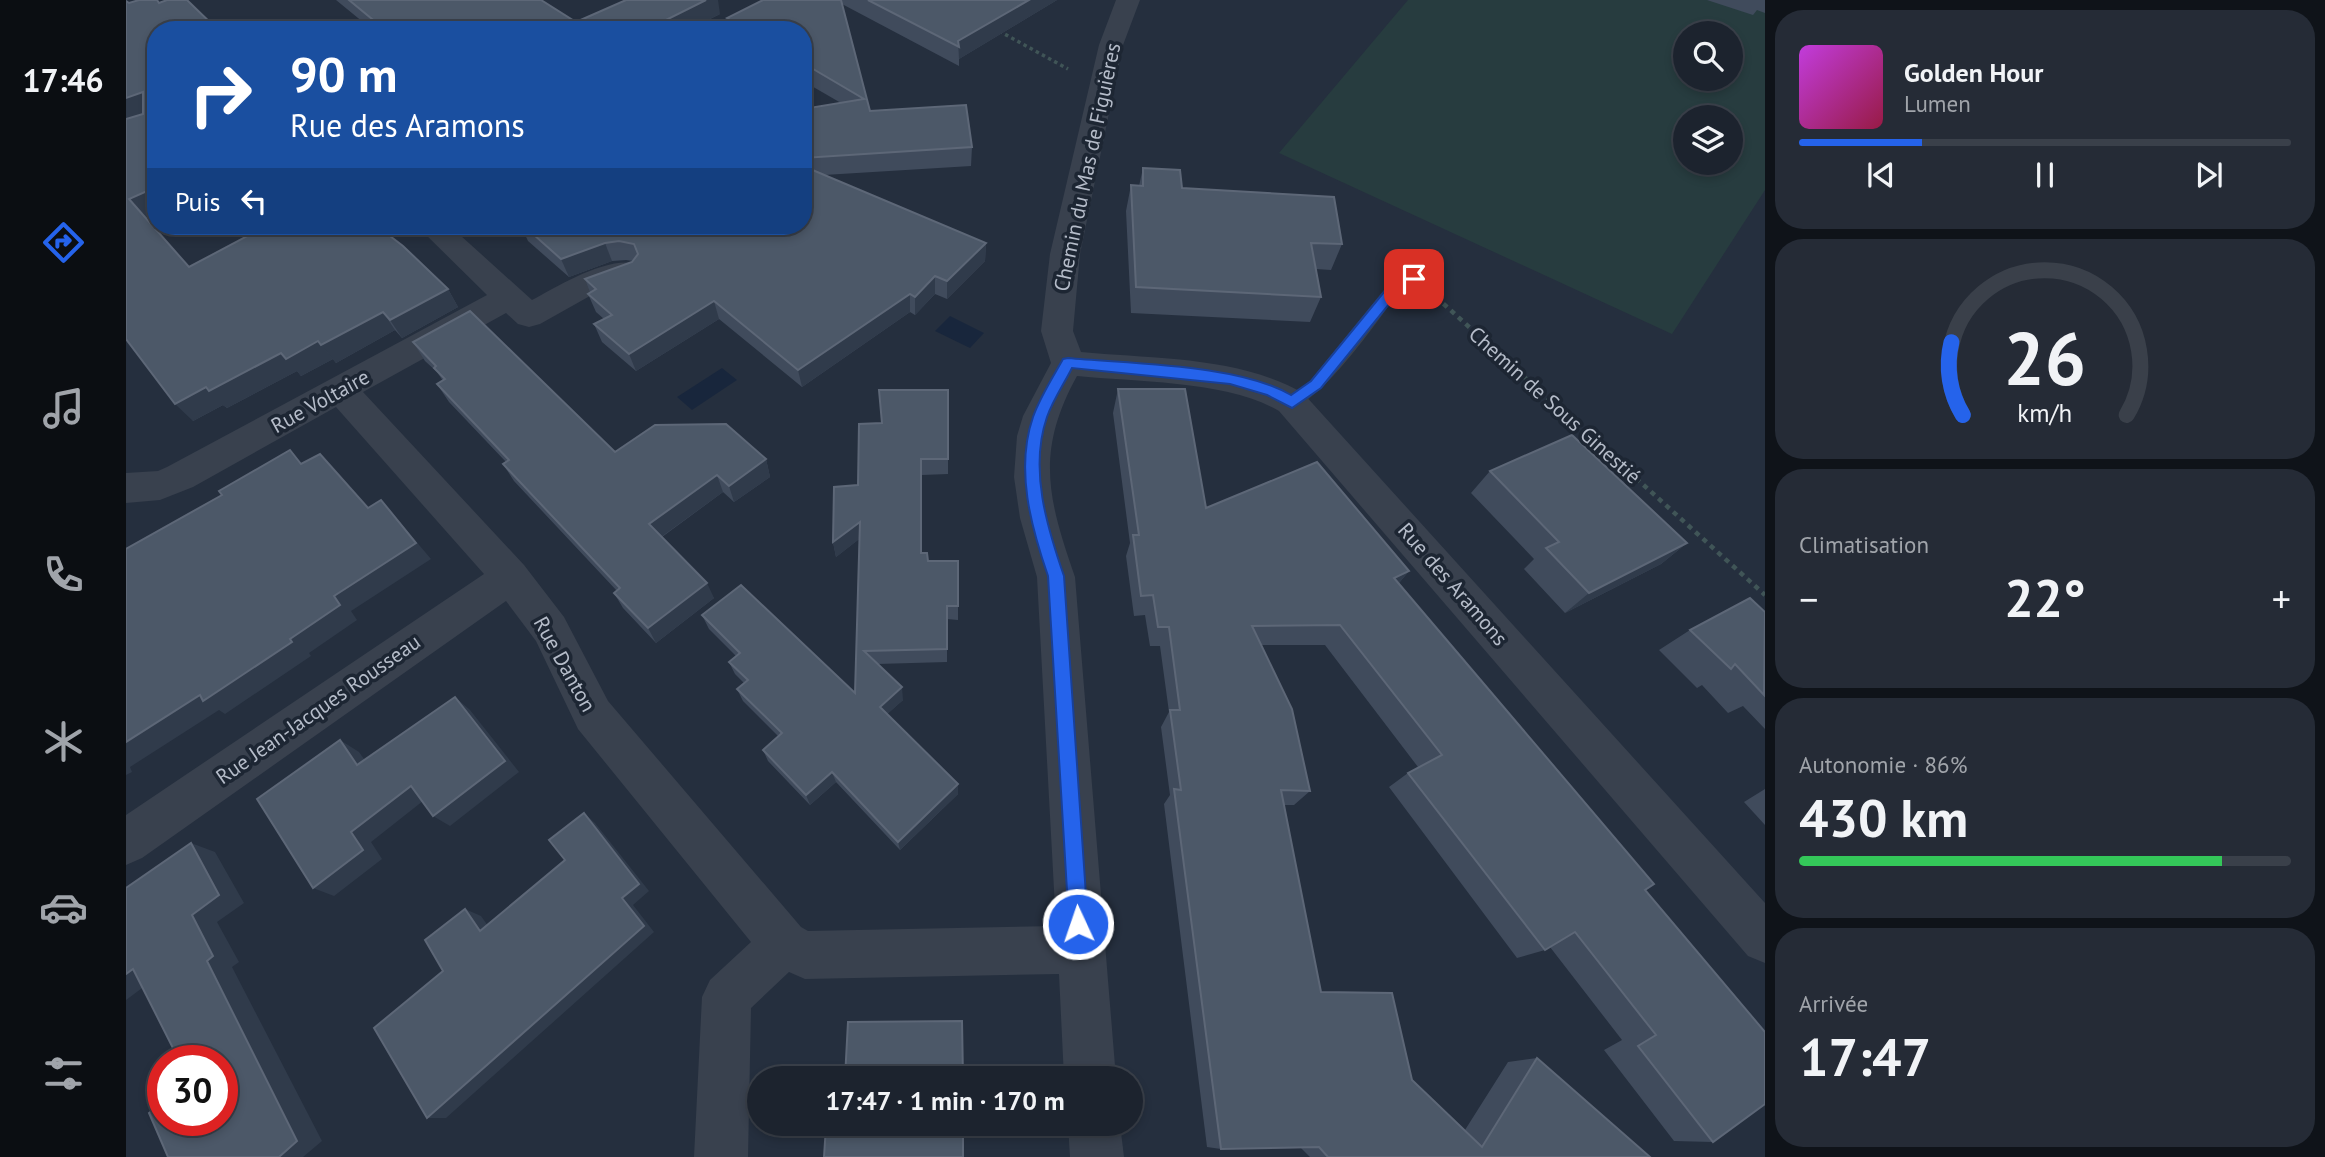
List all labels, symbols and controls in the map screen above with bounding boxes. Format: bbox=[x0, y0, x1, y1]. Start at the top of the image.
map controls bbox=[1673, 21, 1743, 175]
button: search bbox=[1673, 21, 1743, 91]
street label: Chemin du Mas de Figuières bbox=[1047, 40, 1127, 294]
text: 90 m bbox=[290, 42, 397, 106]
icon: right bbox=[175, 49, 266, 140]
text: Golden Hour bbox=[1904, 56, 2043, 89]
text: 17:46 bbox=[22, 59, 104, 101]
text: Lumen bbox=[1904, 89, 1971, 118]
text: Rue des Aramons bbox=[290, 104, 525, 146]
button: layers bbox=[1673, 105, 1743, 175]
icon: previous bbox=[1862, 156, 1900, 194]
icon: pause bbox=[2026, 156, 2064, 194]
icon: next bbox=[2190, 156, 2228, 194]
icon: left bbox=[235, 182, 273, 220]
text: Puis bbox=[175, 185, 221, 218]
icon: directions bbox=[39, 218, 88, 267]
pin bbox=[1384, 249, 1444, 309]
icon: arrive bbox=[1395, 260, 1433, 298]
text: 26 bbox=[2004, 312, 2086, 406]
street label: Chemin de Sous Ginestié bbox=[1463, 321, 1647, 489]
street label: Rue Voltaire bbox=[266, 363, 374, 439]
icon: music bbox=[39, 384, 88, 433]
text: km/h bbox=[2018, 397, 2072, 429]
street label: Rue des Aramons bbox=[1392, 517, 1514, 651]
text: Climatisation bbox=[1799, 530, 1929, 559]
icon: phone bbox=[39, 550, 88, 599]
text: 22° bbox=[2004, 564, 2086, 631]
text: − bbox=[1799, 574, 1818, 623]
text: + bbox=[2272, 574, 2291, 623]
street label: Rue Danton bbox=[528, 611, 602, 717]
street label: Rue Jean-Jacques Rousseau bbox=[211, 628, 425, 790]
icon: climate bbox=[39, 717, 88, 766]
text: Autonomie · 86% bbox=[1799, 750, 1967, 779]
text: 430 km bbox=[1799, 784, 1968, 851]
icon: car bbox=[39, 883, 88, 932]
position arrow bbox=[1041, 887, 1115, 961]
text: Arrivée bbox=[1799, 989, 1868, 1018]
text: 17:47 bbox=[1799, 1023, 1931, 1090]
speed limit sign: 30 bbox=[147, 1045, 238, 1136]
icon: filters bbox=[39, 1049, 88, 1098]
text: 17:47 · 1 min · 170 m bbox=[825, 1084, 1065, 1117]

